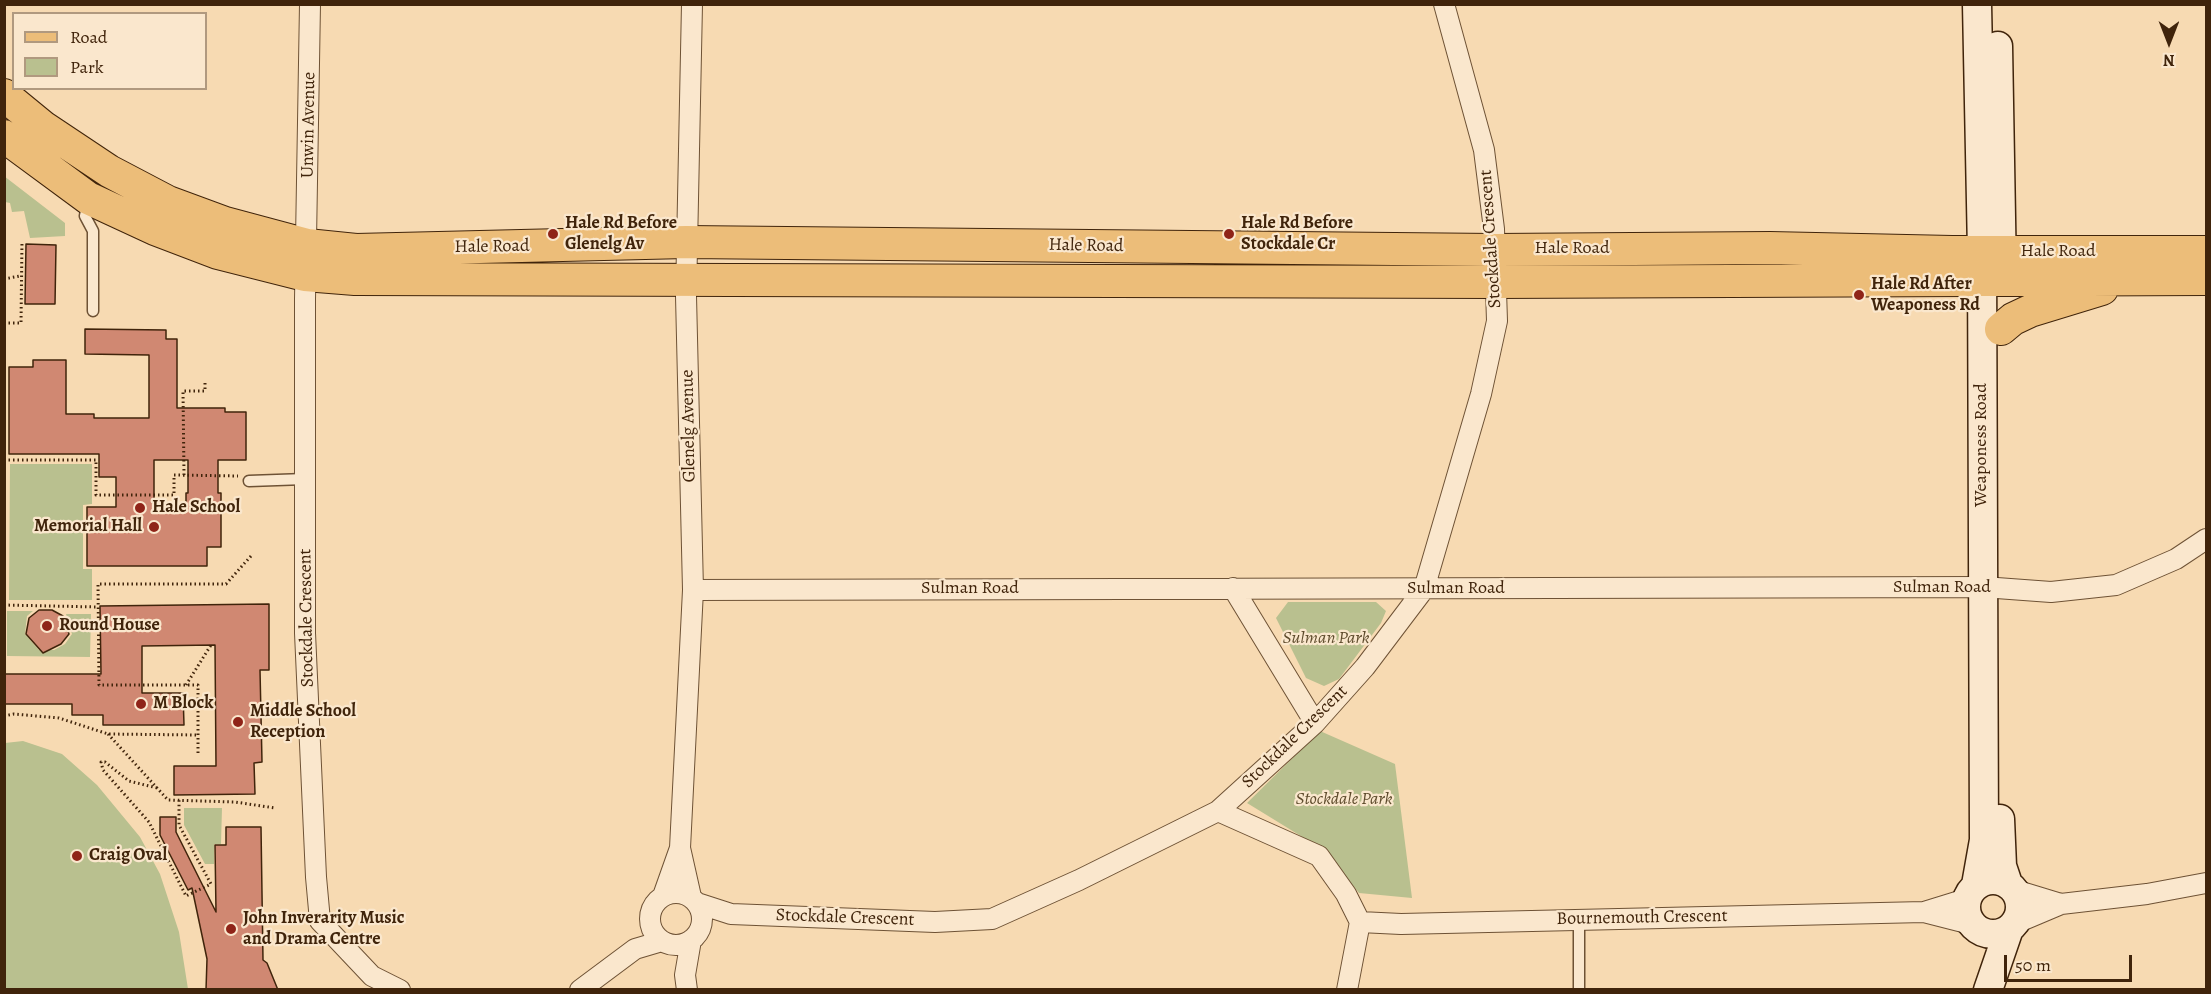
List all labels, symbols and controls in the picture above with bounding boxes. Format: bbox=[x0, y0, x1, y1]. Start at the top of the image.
legend bbox=[12, 12, 207, 90]
north arrow bbox=[2139, 12, 2199, 72]
text: Road bbox=[70, 25, 107, 49]
text: N bbox=[2163, 49, 2175, 71]
text: Park bbox=[70, 55, 104, 79]
street label: Unwin Avenue bbox=[297, 72, 321, 178]
street label: Stockdale Crescent bbox=[1475, 169, 1507, 309]
place label: Hale Rd Before Glenelg Av bbox=[565, 213, 677, 256]
place label: Hale Rd Before Stockdale Cr bbox=[1241, 213, 1353, 256]
marker: Hale Rd Before Glenelg Av bbox=[546, 227, 560, 241]
marker: Hale Rd Before Stockdale Cr bbox=[1222, 227, 1236, 241]
street label: Hale Road bbox=[1048, 235, 1124, 257]
street label: Hale Road bbox=[454, 236, 530, 258]
street label: Hale Road bbox=[1534, 238, 1610, 260]
street label: Hale Road bbox=[2020, 241, 2096, 263]
place label: Hale Rd After Weaponess Rd bbox=[1871, 274, 1980, 316]
marker: Hale Rd After Weaponess Rd bbox=[1852, 288, 1866, 302]
street label: Glenelg Avenue bbox=[677, 369, 701, 483]
street label: Weaponess Road bbox=[1971, 383, 1993, 507]
place label: Hale School bbox=[152, 497, 240, 519]
marker: Hale School bbox=[133, 501, 147, 515]
place label: Memorial Hall bbox=[34, 516, 142, 538]
marker: Memorial Hall bbox=[147, 520, 161, 534]
street label: Stockdale Crescent bbox=[295, 548, 319, 688]
street label: Sulman Road bbox=[1893, 577, 1991, 599]
street label: Sulman Road bbox=[921, 578, 1019, 600]
street label: Sulman Road bbox=[1407, 578, 1505, 600]
place label: Round House bbox=[59, 615, 160, 637]
marker: Round House bbox=[40, 619, 54, 633]
park label: Sulman Park bbox=[1282, 628, 1370, 650]
street label: Stockdale Crescent bbox=[1238, 681, 1352, 793]
place label: M Block bbox=[153, 693, 214, 715]
marker: M Block bbox=[134, 697, 148, 711]
place label: Middle School Reception bbox=[250, 701, 356, 744]
marker: Middle School Reception bbox=[231, 715, 245, 729]
park label: Stockdale Park bbox=[1295, 789, 1393, 811]
place label: Craig Oval bbox=[89, 845, 167, 867]
marker: Craig Oval bbox=[70, 849, 84, 863]
street label: Stockdale Crescent bbox=[775, 905, 915, 931]
street label: Bournemouth Crescent bbox=[1556, 906, 1728, 930]
place label: John Inverarity Music and Drama Centre bbox=[243, 908, 405, 950]
marker: John Inverarity Music and Drama Centre bbox=[224, 922, 238, 936]
scale bar bbox=[2007, 943, 2134, 981]
text: 50 m bbox=[2015, 953, 2051, 977]

